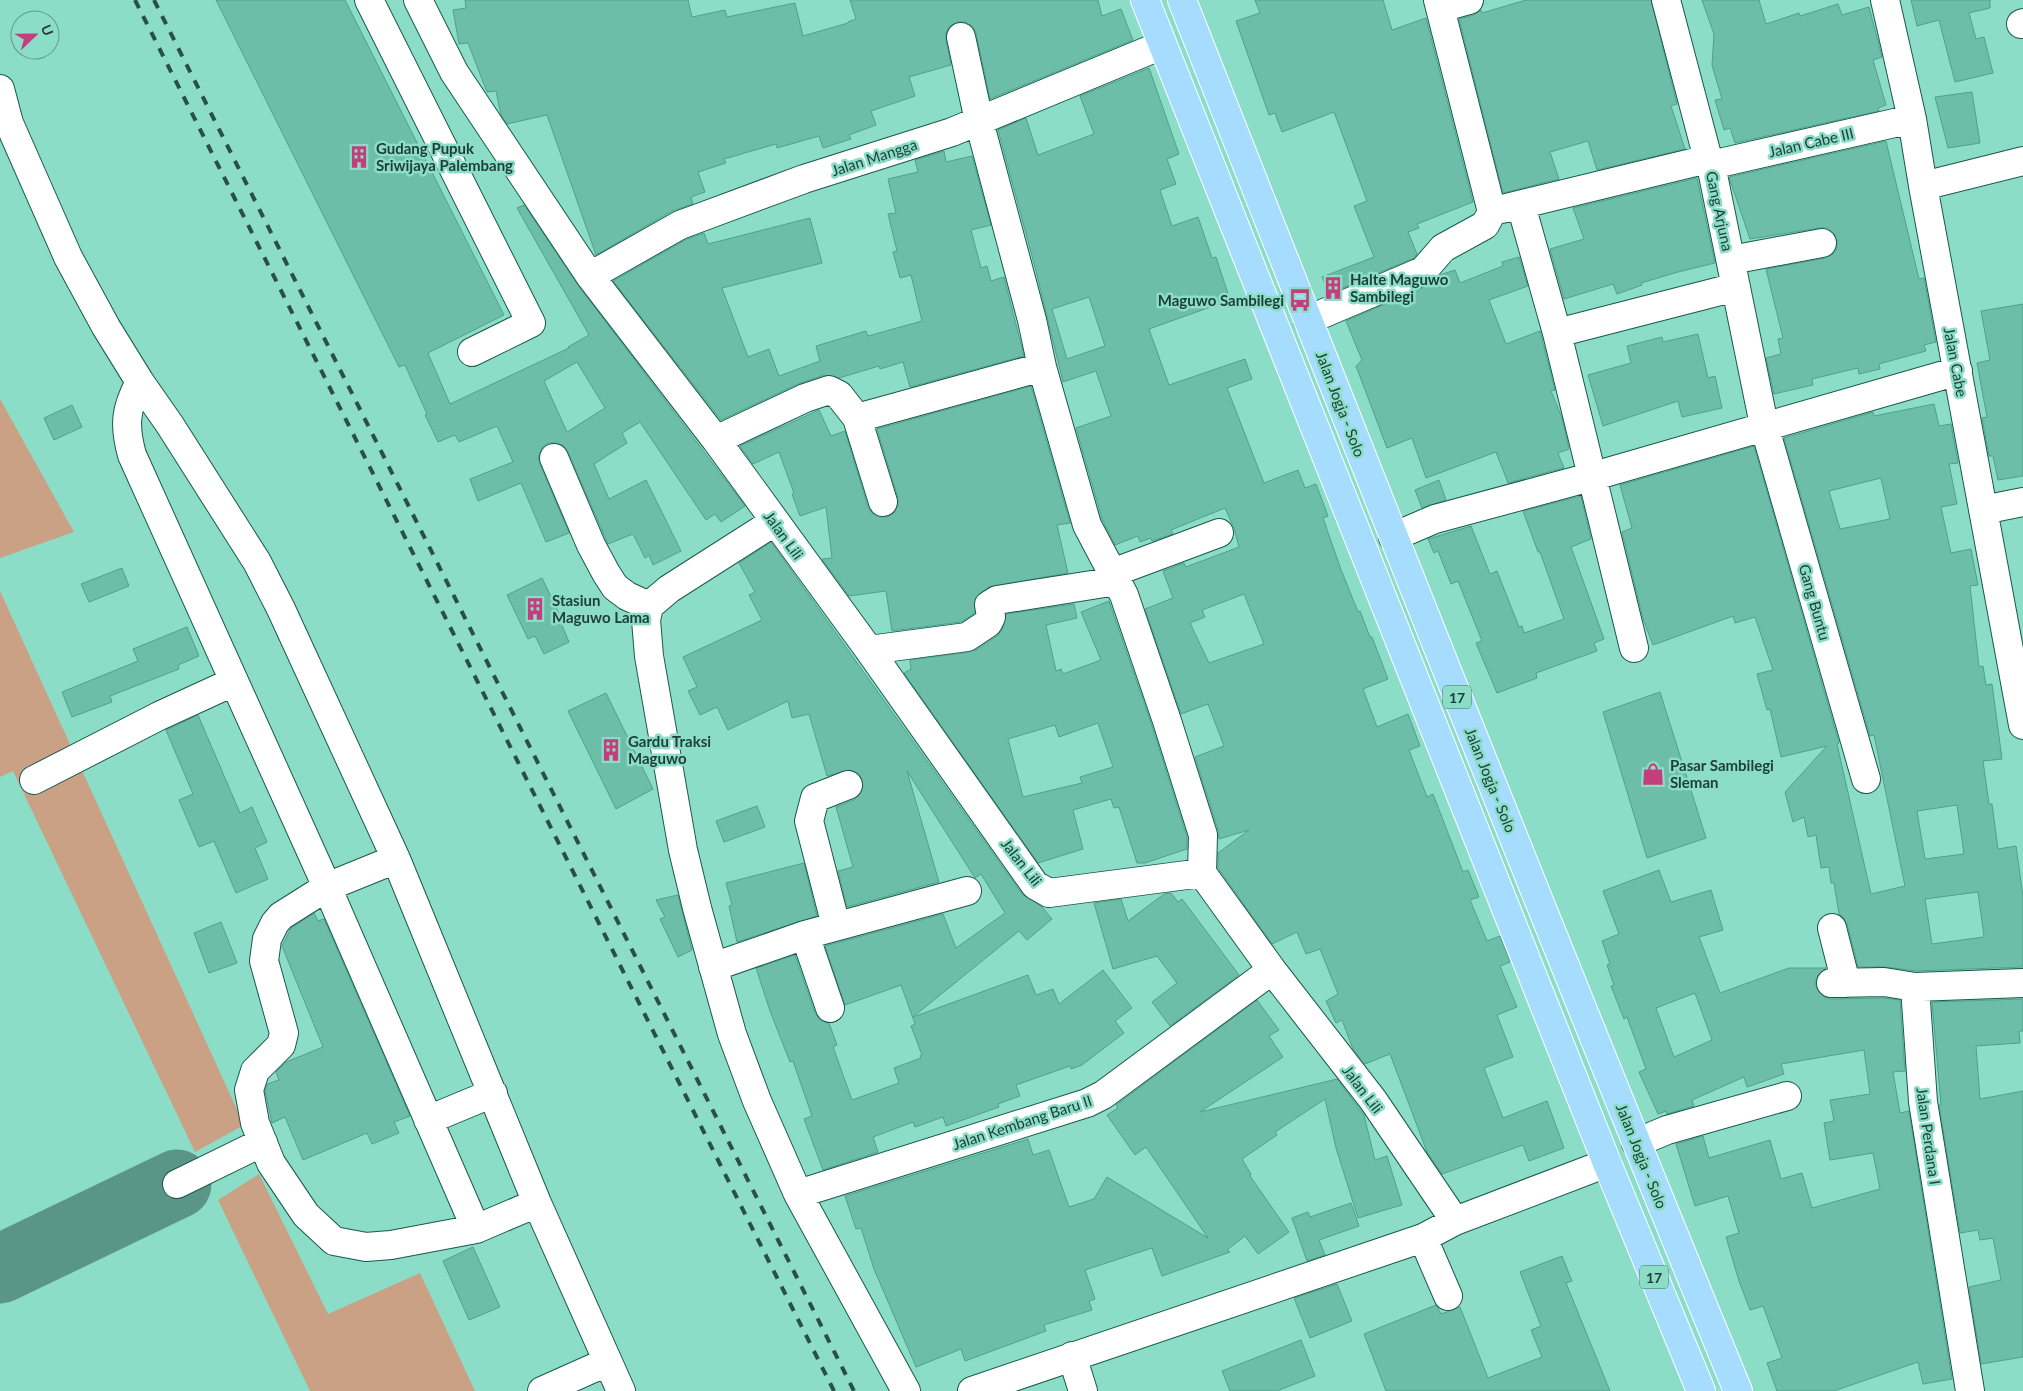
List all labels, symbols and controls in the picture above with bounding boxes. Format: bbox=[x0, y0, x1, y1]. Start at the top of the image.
north arrow bbox=[10, 10, 60, 60]
text: U bbox=[38, 22, 57, 38]
street label: Jalan Cabe III bbox=[1767, 123, 1855, 161]
street label: Jalan Mangga bbox=[829, 135, 919, 179]
place label: Gudang Pupuk Sriwijaya Palembang bbox=[376, 139, 513, 174]
building icon: Gudang Pupuk Sriwijaya Palembang bbox=[346, 144, 372, 170]
street label: Gang Arjuna bbox=[1703, 169, 1737, 253]
place label: Halte Maguwo Sambilegi bbox=[1350, 270, 1449, 305]
building icon: Halte Maguwo Sambilegi bbox=[1320, 275, 1346, 301]
bus stop icon: Maguwo Sambilegi bbox=[1287, 287, 1313, 313]
place label: Maguwo Sambilegi bbox=[1158, 291, 1284, 309]
street label: Jalan Cabe bbox=[1940, 326, 1972, 398]
street label: Jalan Jogja - Solo bbox=[1313, 349, 1369, 459]
street label: Jalan Lili bbox=[761, 507, 807, 563]
street label: Gang Buntu bbox=[1796, 562, 1834, 642]
place label: Stasiun Maguwo Lama bbox=[552, 591, 650, 626]
building icon: Stasiun Maguwo Lama bbox=[522, 596, 548, 622]
road number: 17 bbox=[1443, 686, 1471, 709]
street label: Jalan Jogja - Solo bbox=[1462, 725, 1520, 835]
place label: Gardu Traksi Maguwo bbox=[628, 732, 711, 767]
building icon: Gardu Traksi Maguwo bbox=[598, 737, 624, 763]
place label: Pasar Sambilegi Sleman bbox=[1670, 756, 1774, 791]
shop icon: Pasar Sambilegi Sleman bbox=[1640, 761, 1666, 787]
street label: Jalan Lili bbox=[998, 835, 1046, 889]
street label: Jalan Lili bbox=[1339, 1062, 1387, 1116]
street label: Jalan Perdana I bbox=[1913, 1086, 1945, 1186]
street label: Jalan Kembang Baru II bbox=[950, 1091, 1094, 1153]
street label: Jalan Jogja - Solo bbox=[1613, 1101, 1671, 1211]
road number: 17 bbox=[1640, 1266, 1668, 1288]

